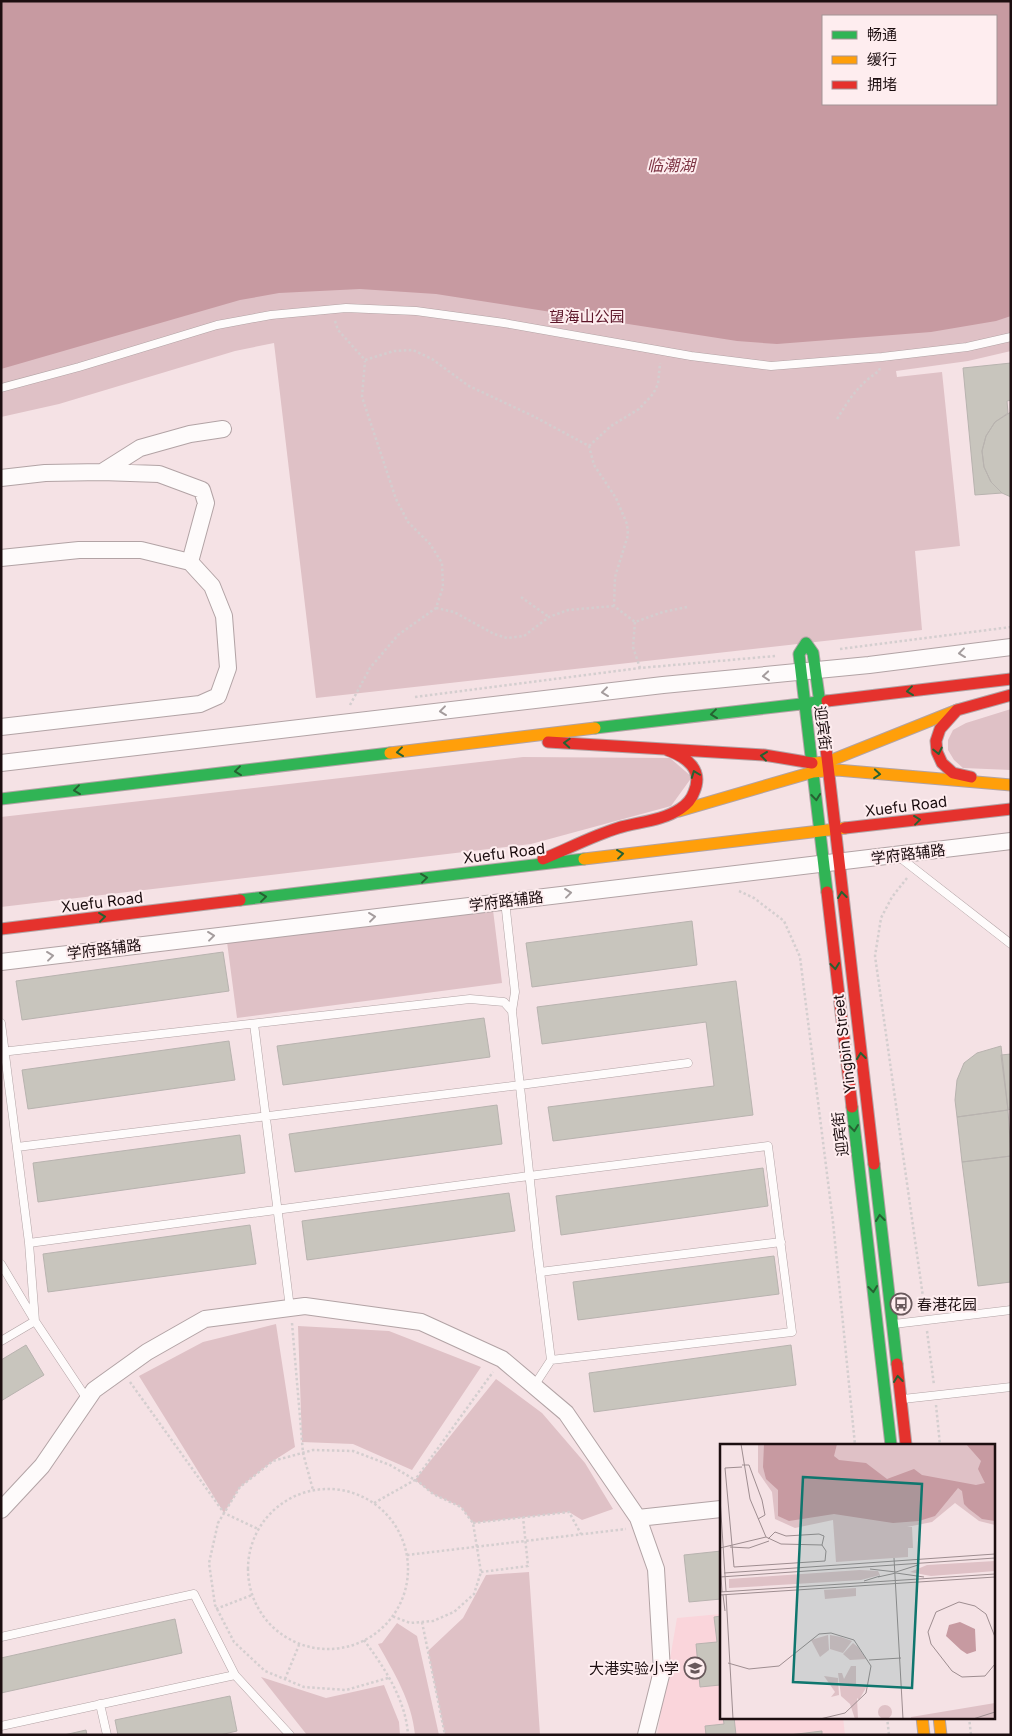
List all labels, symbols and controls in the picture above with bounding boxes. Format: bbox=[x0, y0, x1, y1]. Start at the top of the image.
legend bbox=[822, 15, 997, 105]
text: 畅通 bbox=[867, 25, 897, 44]
text: 缓行 bbox=[867, 50, 897, 69]
text: 拥堵 bbox=[867, 75, 897, 94]
water label: 临潮湖 bbox=[647, 155, 698, 175]
park label: 望海山公园 bbox=[549, 307, 625, 326]
one-way arrow bbox=[958, 647, 966, 658]
one-way arrow bbox=[762, 670, 770, 681]
one-way arrow bbox=[906, 685, 914, 696]
one-way arrow bbox=[600, 686, 608, 697]
one-way arrow bbox=[439, 705, 447, 716]
street label: 迎宾街 bbox=[811, 705, 835, 751]
one-way arrow bbox=[710, 708, 718, 719]
one-way arrow bbox=[563, 737, 571, 748]
one-way arrow bbox=[395, 746, 404, 756]
one-way arrow bbox=[932, 747, 943, 755]
one-way arrow bbox=[760, 751, 768, 762]
one-way arrow bbox=[234, 765, 242, 776]
one-way arrow bbox=[873, 768, 881, 779]
one-way arrow bbox=[691, 770, 701, 778]
one-way arrow bbox=[73, 784, 81, 795]
street label: Xuefu Road bbox=[864, 792, 948, 820]
one-way arrow bbox=[810, 793, 821, 801]
one-way arrow bbox=[914, 815, 922, 826]
street label: Xuefu Road bbox=[462, 839, 546, 867]
street label: 学府路辅路 bbox=[870, 840, 946, 868]
one-way arrow bbox=[617, 849, 625, 860]
one-way arrow bbox=[421, 873, 429, 884]
street label: 学府路辅路 bbox=[468, 887, 544, 915]
street label: Xuefu Road bbox=[60, 888, 144, 916]
one-way arrow bbox=[565, 888, 573, 899]
one-way arrow bbox=[837, 890, 848, 898]
one-way arrow bbox=[259, 893, 267, 903]
one-way arrow bbox=[98, 912, 106, 923]
one-way arrow bbox=[369, 912, 377, 923]
one-way arrow bbox=[207, 931, 215, 942]
street label: 学府路辅路 bbox=[66, 935, 142, 963]
one-way arrow bbox=[46, 951, 54, 962]
one-way arrow bbox=[829, 963, 840, 971]
street label: Yingbin Street bbox=[828, 993, 860, 1095]
one-way arrow bbox=[856, 1052, 867, 1060]
street label: 迎宾街 bbox=[828, 1111, 852, 1157]
one-way arrow bbox=[848, 1124, 859, 1132]
one-way arrow bbox=[875, 1213, 886, 1221]
one-way arrow bbox=[867, 1285, 878, 1293]
bus stop icon: 春港花园 bbox=[889, 1292, 913, 1316]
place label: 春港花园 bbox=[917, 1295, 977, 1314]
one-way arrow bbox=[894, 1375, 904, 1383]
inset map bbox=[720, 1444, 994, 1718]
school or university icon: 大港实验小学 bbox=[683, 1656, 707, 1680]
place label: 大港实验小学 bbox=[589, 1659, 679, 1678]

